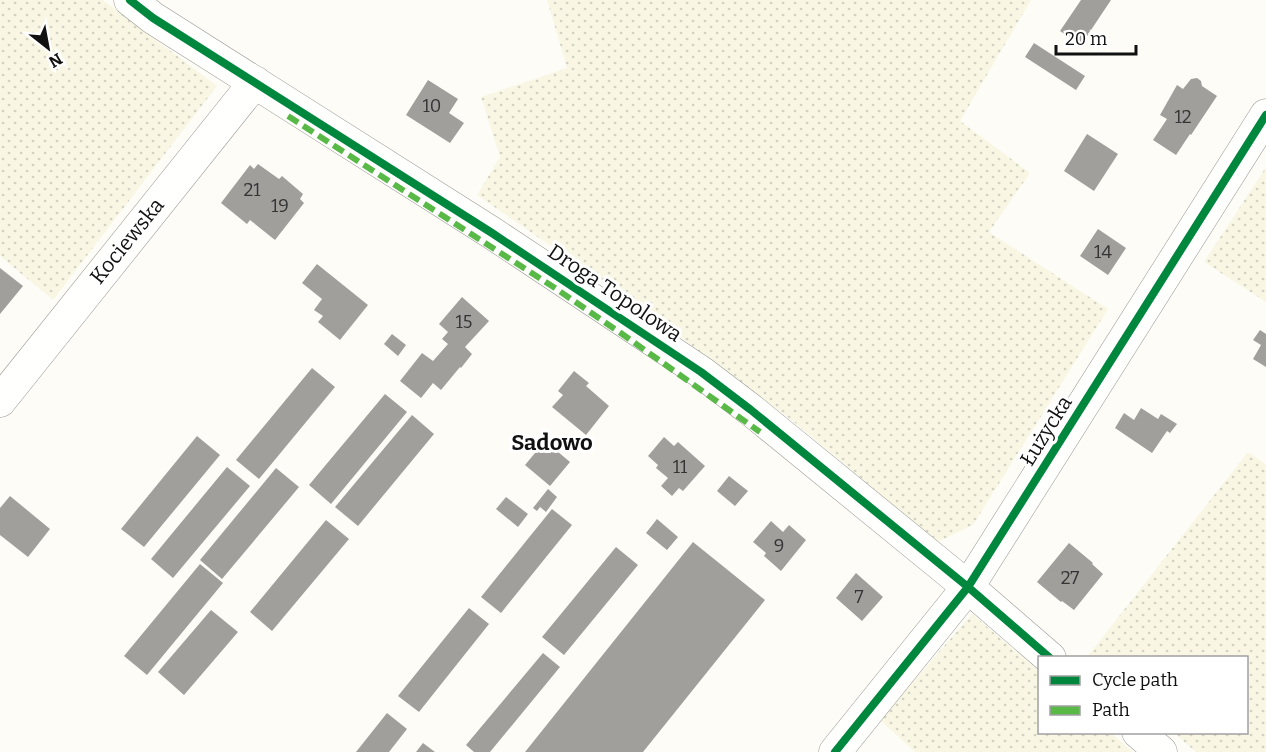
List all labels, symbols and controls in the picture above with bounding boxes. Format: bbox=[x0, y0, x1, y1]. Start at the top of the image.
north arrow bbox=[18, 18, 78, 78]
scale bar bbox=[1056, 18, 1136, 56]
text: 20 m bbox=[1065, 28, 1107, 50]
text: N bbox=[45, 49, 66, 72]
house number: 10 bbox=[423, 95, 441, 117]
house number: 12 bbox=[1174, 106, 1192, 128]
house number: 21 bbox=[243, 179, 261, 201]
street label: Kociewska bbox=[84, 192, 170, 289]
house number: 19 bbox=[271, 195, 289, 217]
street label: Droga Topolowa bbox=[543, 239, 687, 348]
house number: 14 bbox=[1094, 241, 1112, 263]
house number: 15 bbox=[456, 311, 472, 333]
street label: Łużycka bbox=[1014, 391, 1078, 471]
district label: Sadowo bbox=[511, 429, 593, 456]
house number: 11 bbox=[673, 456, 688, 478]
house number: 9 bbox=[774, 535, 784, 557]
house number: 27 bbox=[1061, 567, 1079, 589]
house number: 7 bbox=[854, 586, 864, 608]
legend bbox=[1038, 656, 1248, 734]
text: Cycle path bbox=[1092, 669, 1178, 691]
text: Path bbox=[1092, 699, 1130, 721]

